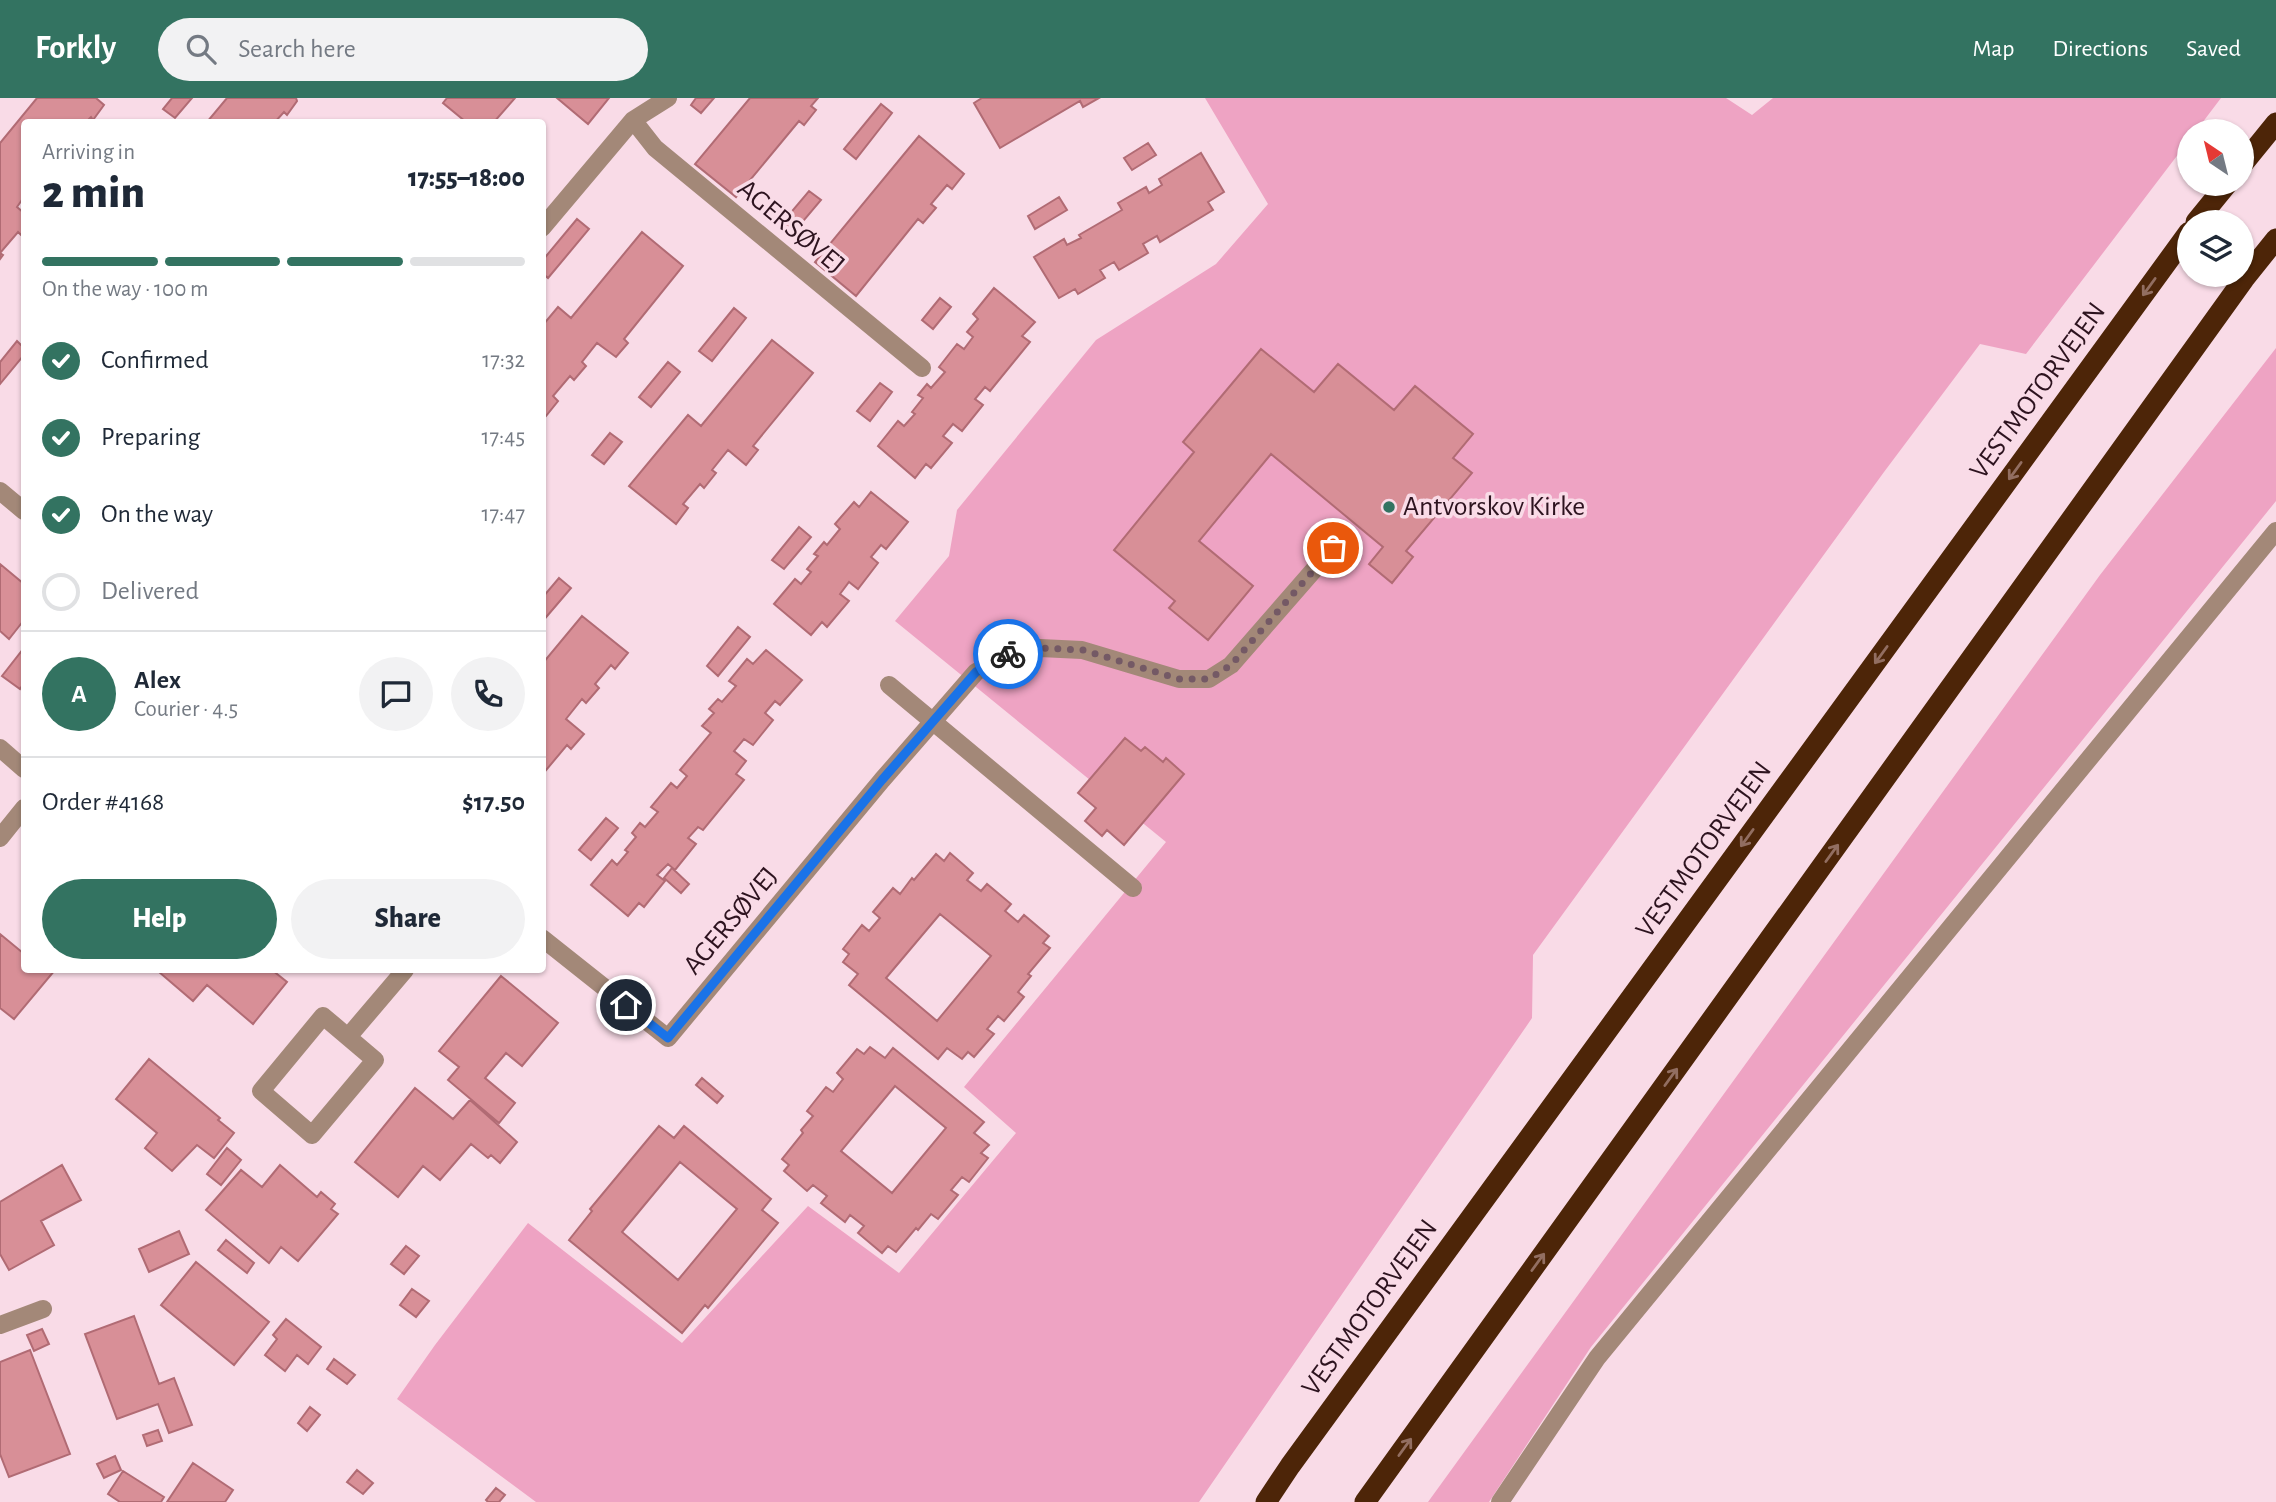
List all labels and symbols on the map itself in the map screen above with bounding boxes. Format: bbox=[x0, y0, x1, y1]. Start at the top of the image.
north arrow bbox=[2177, 119, 2254, 196]
street label: AGERSØVEJ bbox=[732, 174, 850, 280]
one-way arrow bbox=[2142, 277, 2156, 296]
street label: VESTMOTORVEJEN bbox=[1965, 298, 2111, 484]
one-way arrow bbox=[2008, 461, 2022, 480]
place label: Antvorskov Kirke bbox=[1403, 493, 1585, 521]
marker: Antvorskov Kirke bbox=[1381, 499, 1397, 515]
pin bbox=[1303, 518, 1363, 578]
courier bbox=[973, 619, 1043, 689]
one-way arrow bbox=[1874, 645, 1889, 664]
street label: VESTMOTORVEJEN bbox=[1631, 757, 1777, 943]
one-way arrow bbox=[1740, 828, 1754, 847]
one-way arrow bbox=[1824, 843, 1839, 862]
street label: AGERSØVEJ bbox=[678, 862, 784, 980]
pin bbox=[596, 975, 656, 1035]
one-way arrow bbox=[1663, 1068, 1678, 1087]
street label: VESTMOTORVEJEN bbox=[1297, 1215, 1443, 1401]
one-way arrow bbox=[1531, 1253, 1545, 1272]
one-way arrow bbox=[1398, 1438, 1412, 1457]

